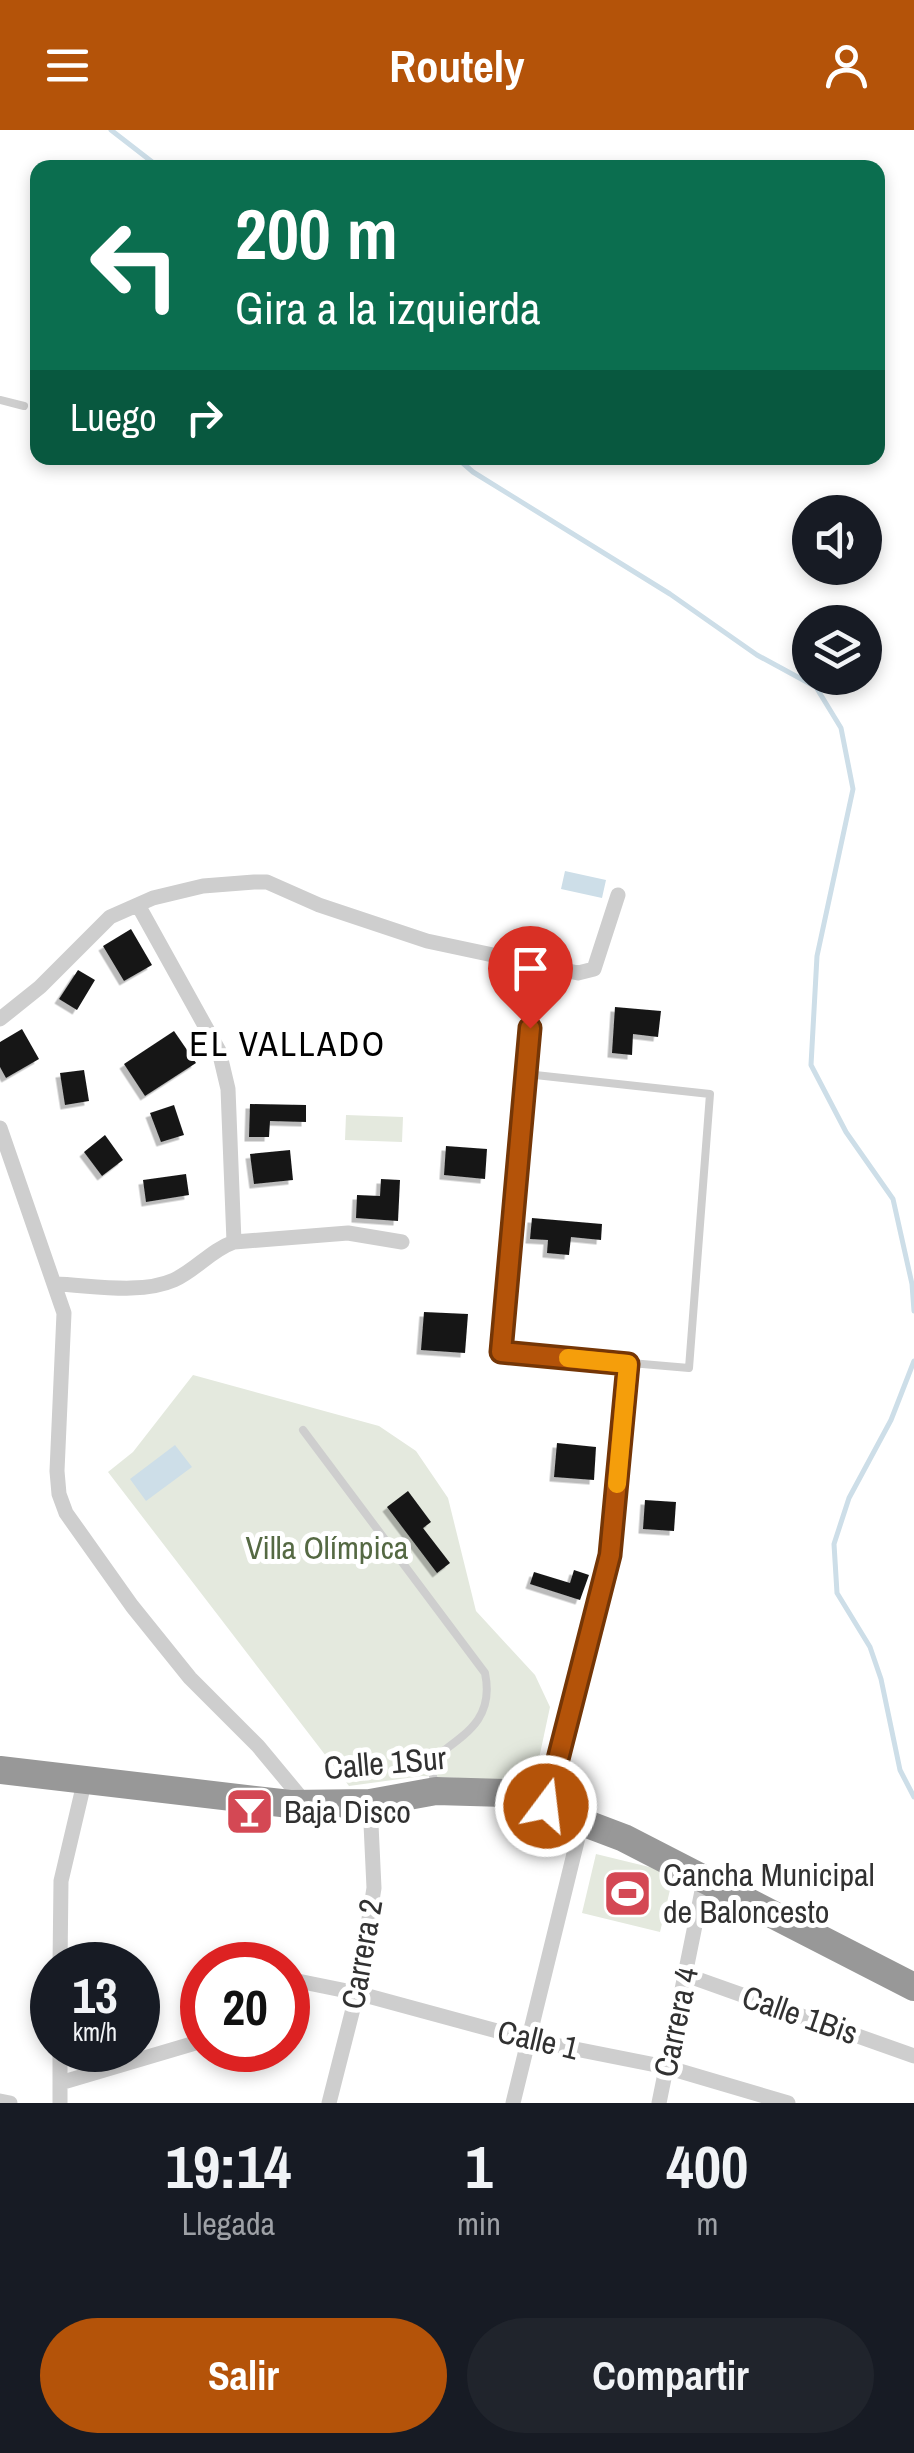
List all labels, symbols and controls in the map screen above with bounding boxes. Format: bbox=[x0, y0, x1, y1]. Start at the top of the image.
text: Routely bbox=[389, 35, 525, 96]
icon: menu bbox=[40, 38, 95, 93]
icon: person bbox=[819, 38, 874, 93]
text: 200 m bbox=[235, 187, 398, 281]
icon: left bbox=[70, 200, 200, 330]
text: Gira a la izquierda bbox=[235, 277, 541, 338]
icon: right bbox=[177, 390, 232, 445]
text: Luego bbox=[70, 392, 157, 443]
map controls bbox=[792, 495, 882, 695]
button: sound bbox=[792, 495, 882, 585]
button: layers bbox=[792, 605, 882, 695]
pin bbox=[488, 926, 573, 1029]
icon: arrive bbox=[503, 941, 558, 996]
district label: EL VALLADO bbox=[189, 1020, 387, 1067]
park label: Villa Olímpica bbox=[246, 1526, 409, 1569]
street label: Calle 1Sur bbox=[322, 1736, 448, 1789]
position arrow bbox=[494, 1754, 598, 1858]
bar icon: Baja Disco bbox=[223, 1786, 275, 1838]
place label: Baja Disco bbox=[284, 1790, 411, 1833]
place label: Cancha Municipal de Baloncesto bbox=[663, 1853, 875, 1933]
sports icon: Cancha Municipal de Baloncesto bbox=[602, 1867, 654, 1919]
street label: Carrera 2 bbox=[331, 1896, 392, 2012]
speed limit sign: 20 bbox=[180, 1942, 310, 2072]
text: 13 bbox=[72, 1961, 118, 2029]
street label: Carrera 4 bbox=[643, 1963, 708, 2081]
street label: Calle 1Bis bbox=[737, 1975, 864, 2054]
street label: Calle 1 bbox=[493, 2009, 583, 2070]
text: km/h bbox=[73, 2015, 117, 2049]
text: 19:14 bbox=[166, 2126, 291, 2207]
text: 1 bbox=[465, 2126, 493, 2207]
text: 400 bbox=[666, 2126, 748, 2207]
text: Llegada bbox=[182, 2202, 275, 2245]
text: min bbox=[457, 2202, 501, 2245]
text: m bbox=[696, 2202, 718, 2245]
button: Salir bbox=[40, 2318, 447, 2433]
button: Compartir bbox=[467, 2318, 874, 2433]

